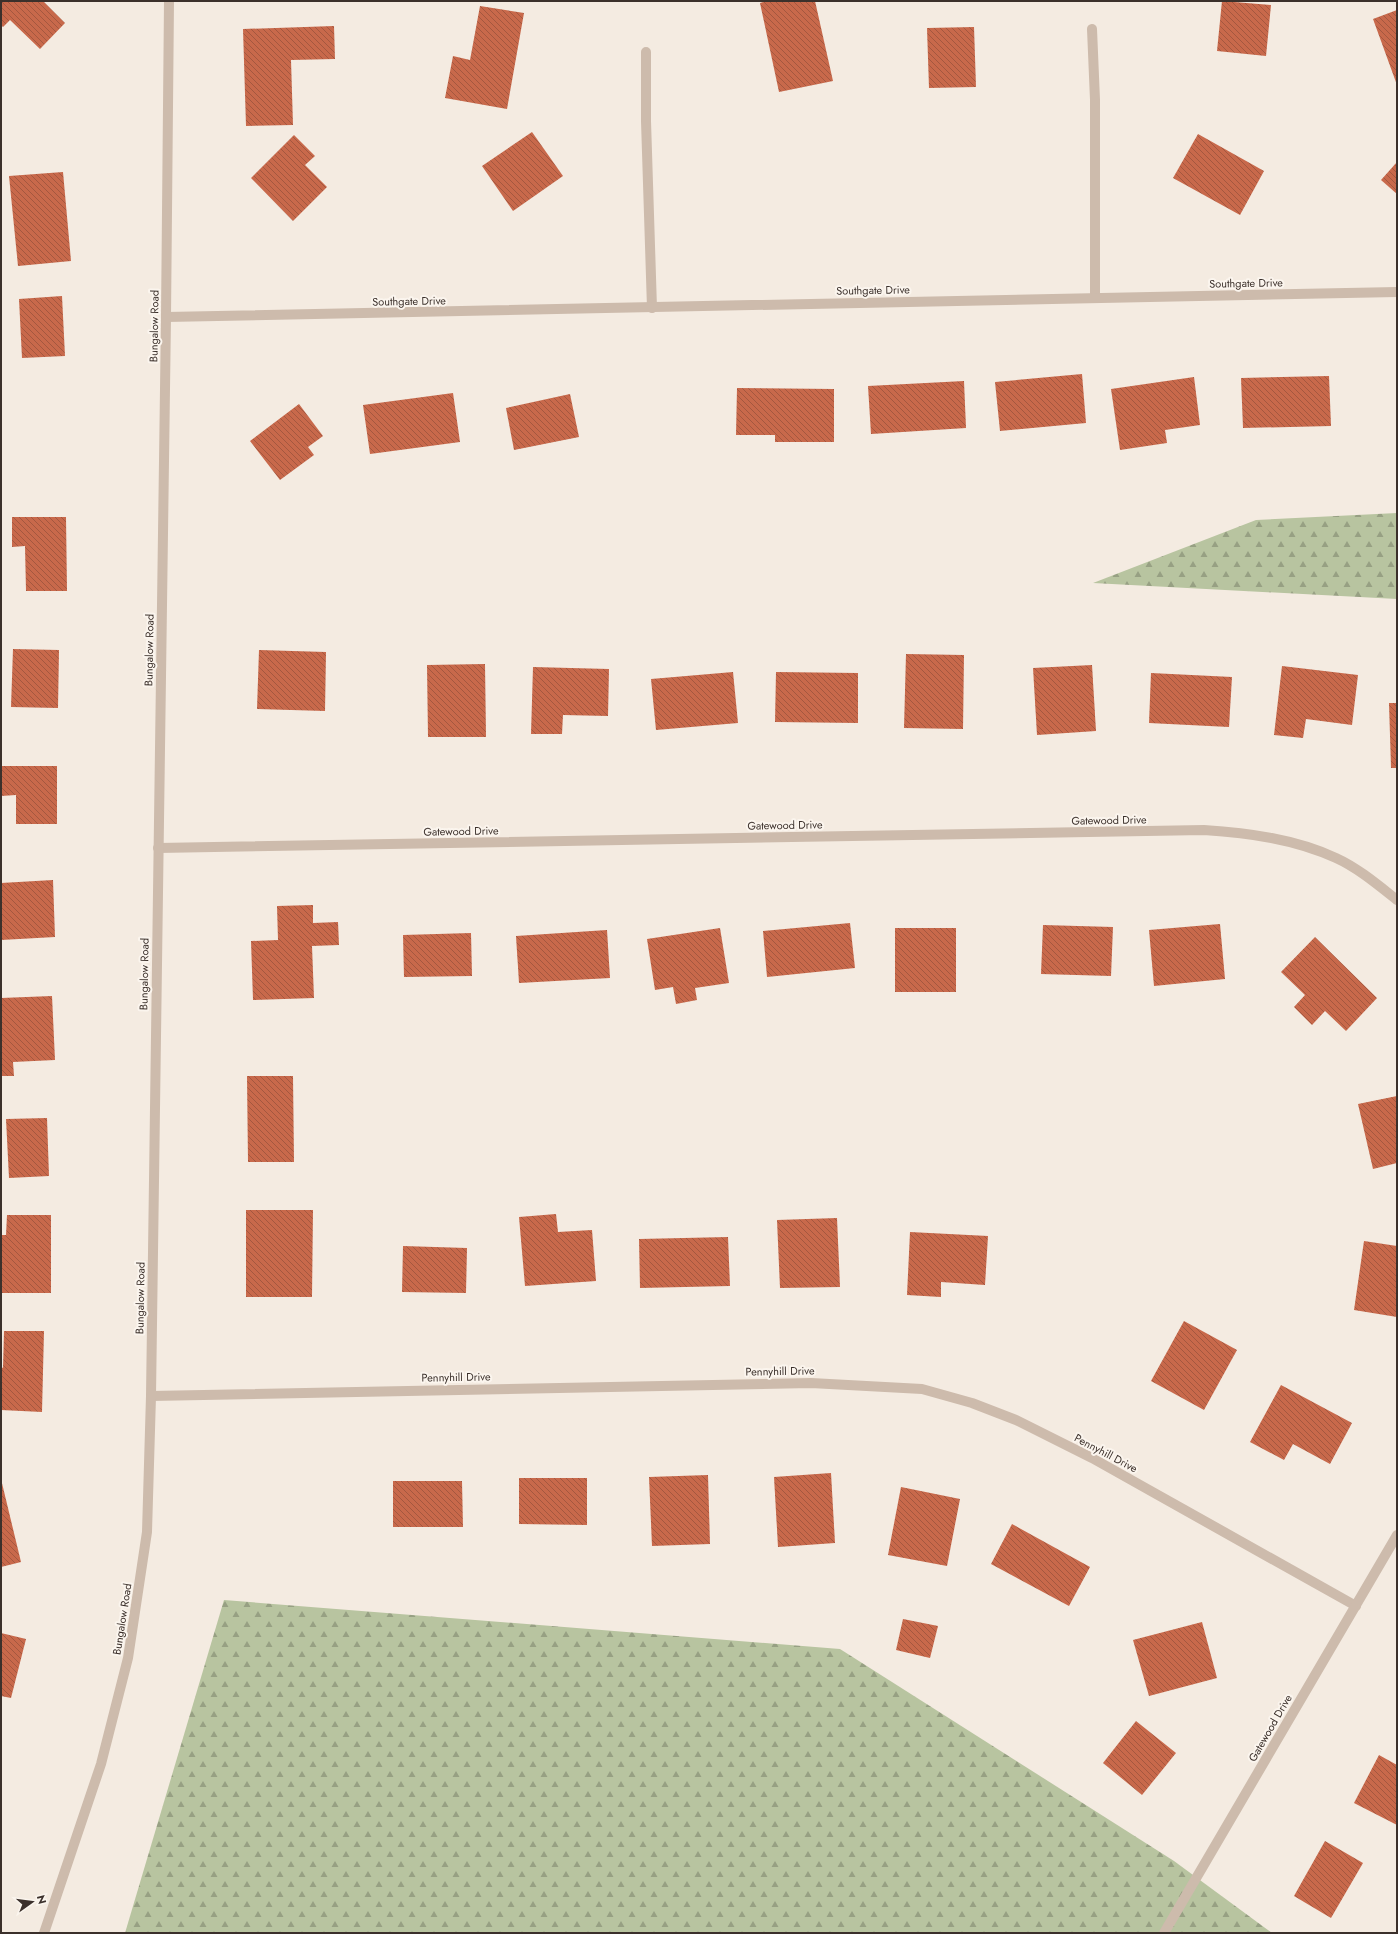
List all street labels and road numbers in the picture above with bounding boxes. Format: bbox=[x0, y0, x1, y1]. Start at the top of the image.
street label: Southgate Drive bbox=[1209, 274, 1283, 292]
street label: Southgate Drive bbox=[836, 281, 910, 299]
street label: Bungalow Road bbox=[145, 290, 163, 362]
street label: Southgate Drive bbox=[372, 292, 446, 310]
street label: Bungalow Road bbox=[140, 614, 158, 686]
street label: Gatewood Drive bbox=[1071, 811, 1147, 829]
street label: Gatewood Drive bbox=[747, 816, 823, 834]
street label: Gatewood Drive bbox=[423, 822, 499, 840]
street label: Bungalow Road bbox=[135, 938, 153, 1010]
street label: Bungalow Road bbox=[131, 1262, 149, 1334]
street label: Pennyhill Drive bbox=[745, 1362, 815, 1380]
street label: Pennyhill Drive bbox=[421, 1368, 491, 1386]
street label: Pennyhill Drive bbox=[1072, 1430, 1141, 1476]
street label: Bungalow Road bbox=[108, 1582, 136, 1656]
street label: Gatewood Drive bbox=[1244, 1691, 1296, 1765]

